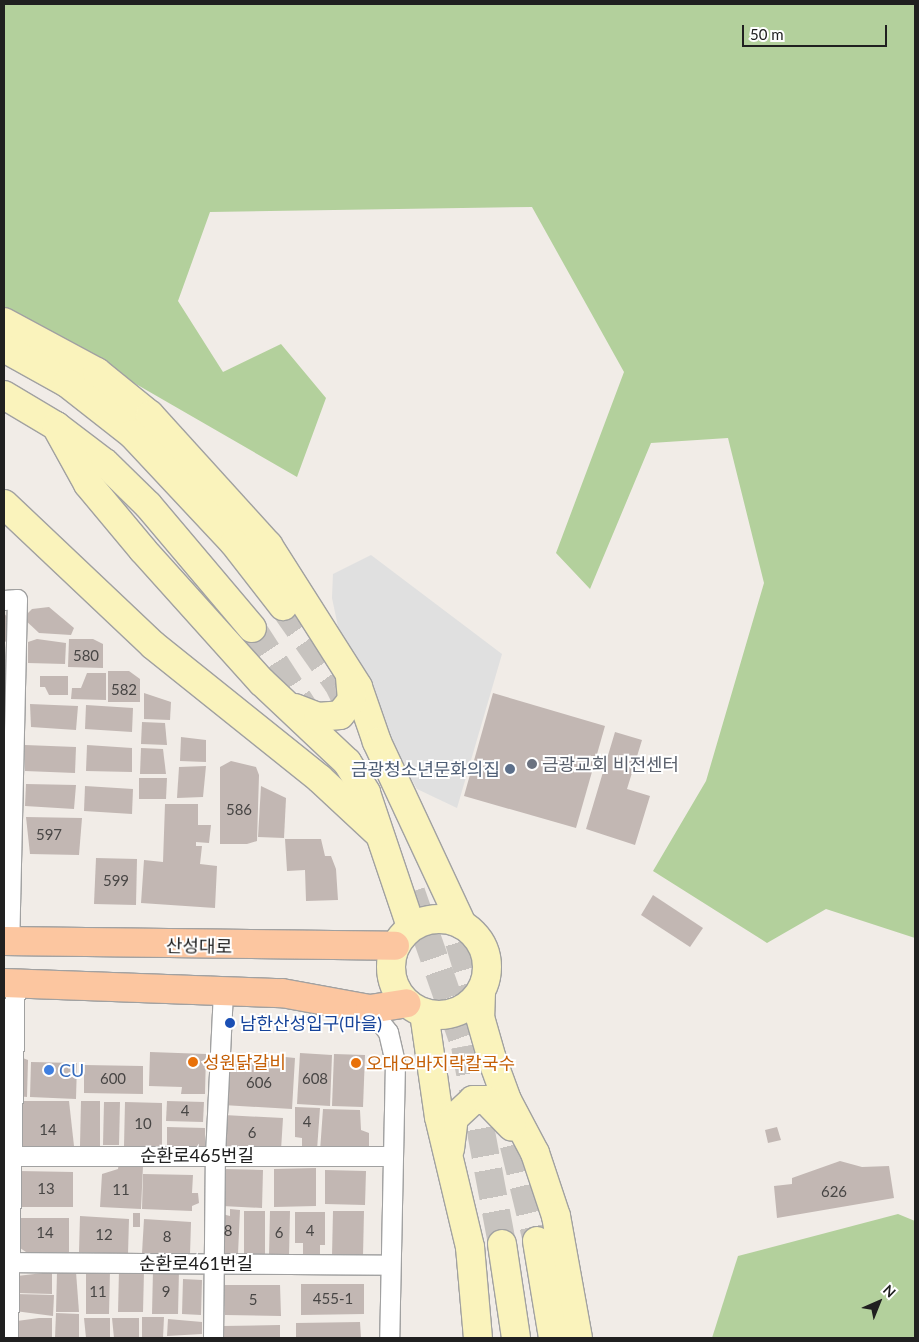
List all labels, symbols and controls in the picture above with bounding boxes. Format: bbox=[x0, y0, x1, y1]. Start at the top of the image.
scale bar bbox=[744, 15, 889, 47]
text: 50 m bbox=[750, 25, 784, 43]
house number: 580 bbox=[73, 647, 99, 665]
house number: 582 bbox=[111, 681, 137, 699]
place label: 금광교회 비전센터 bbox=[542, 753, 679, 775]
place label: 금광청소년문화의집 bbox=[351, 758, 500, 780]
marker: 금광교회 비전센터 bbox=[526, 758, 538, 770]
marker: 금광청소년문화의집 bbox=[504, 763, 516, 775]
house number: 586 bbox=[226, 801, 252, 819]
house number: 597 bbox=[36, 826, 62, 844]
house number: 599 bbox=[103, 872, 129, 890]
street label: 산성대로 bbox=[166, 935, 232, 957]
place label: 남한산성입구(마을) bbox=[240, 1012, 382, 1034]
marker: 남한산성입구(마을) bbox=[224, 1017, 236, 1029]
place label: 성원닭갈비 bbox=[203, 1051, 286, 1073]
place label: 오대오바지락칼국수 bbox=[366, 1052, 515, 1074]
marker: 성원닭갈비 bbox=[187, 1056, 199, 1068]
marker: 오대오바지락칼국수 bbox=[350, 1057, 362, 1069]
place label: CU bbox=[59, 1059, 84, 1081]
marker: CU bbox=[43, 1064, 55, 1076]
house number: 600 bbox=[100, 1070, 126, 1088]
house number: 608 bbox=[302, 1070, 328, 1088]
house number: 606 bbox=[246, 1074, 272, 1092]
house number: 4 bbox=[181, 1102, 189, 1120]
house number: 4 bbox=[303, 1113, 311, 1131]
house number: 10 bbox=[134, 1115, 152, 1133]
house number: 14 bbox=[39, 1121, 57, 1139]
house number: 6 bbox=[248, 1124, 256, 1142]
street label: 순환로465번길 bbox=[140, 1144, 254, 1166]
house number: 13 bbox=[37, 1180, 55, 1198]
house number: 11 bbox=[112, 1181, 130, 1199]
house number: 626 bbox=[821, 1183, 847, 1201]
house number: 8 bbox=[224, 1222, 232, 1240]
house number: 4 bbox=[306, 1222, 314, 1240]
house number: 14 bbox=[36, 1224, 54, 1242]
house number: 6 bbox=[275, 1224, 283, 1242]
house number: 12 bbox=[95, 1226, 113, 1244]
house number: 8 bbox=[163, 1228, 171, 1246]
street label: 순환로461번길 bbox=[139, 1252, 253, 1274]
north arrow bbox=[854, 1277, 904, 1327]
text: N bbox=[880, 1281, 900, 1301]
house number: 11 bbox=[89, 1283, 107, 1301]
house number: 9 bbox=[162, 1283, 170, 1301]
house number: 455-1 bbox=[313, 1290, 353, 1308]
house number: 5 bbox=[249, 1291, 257, 1309]

